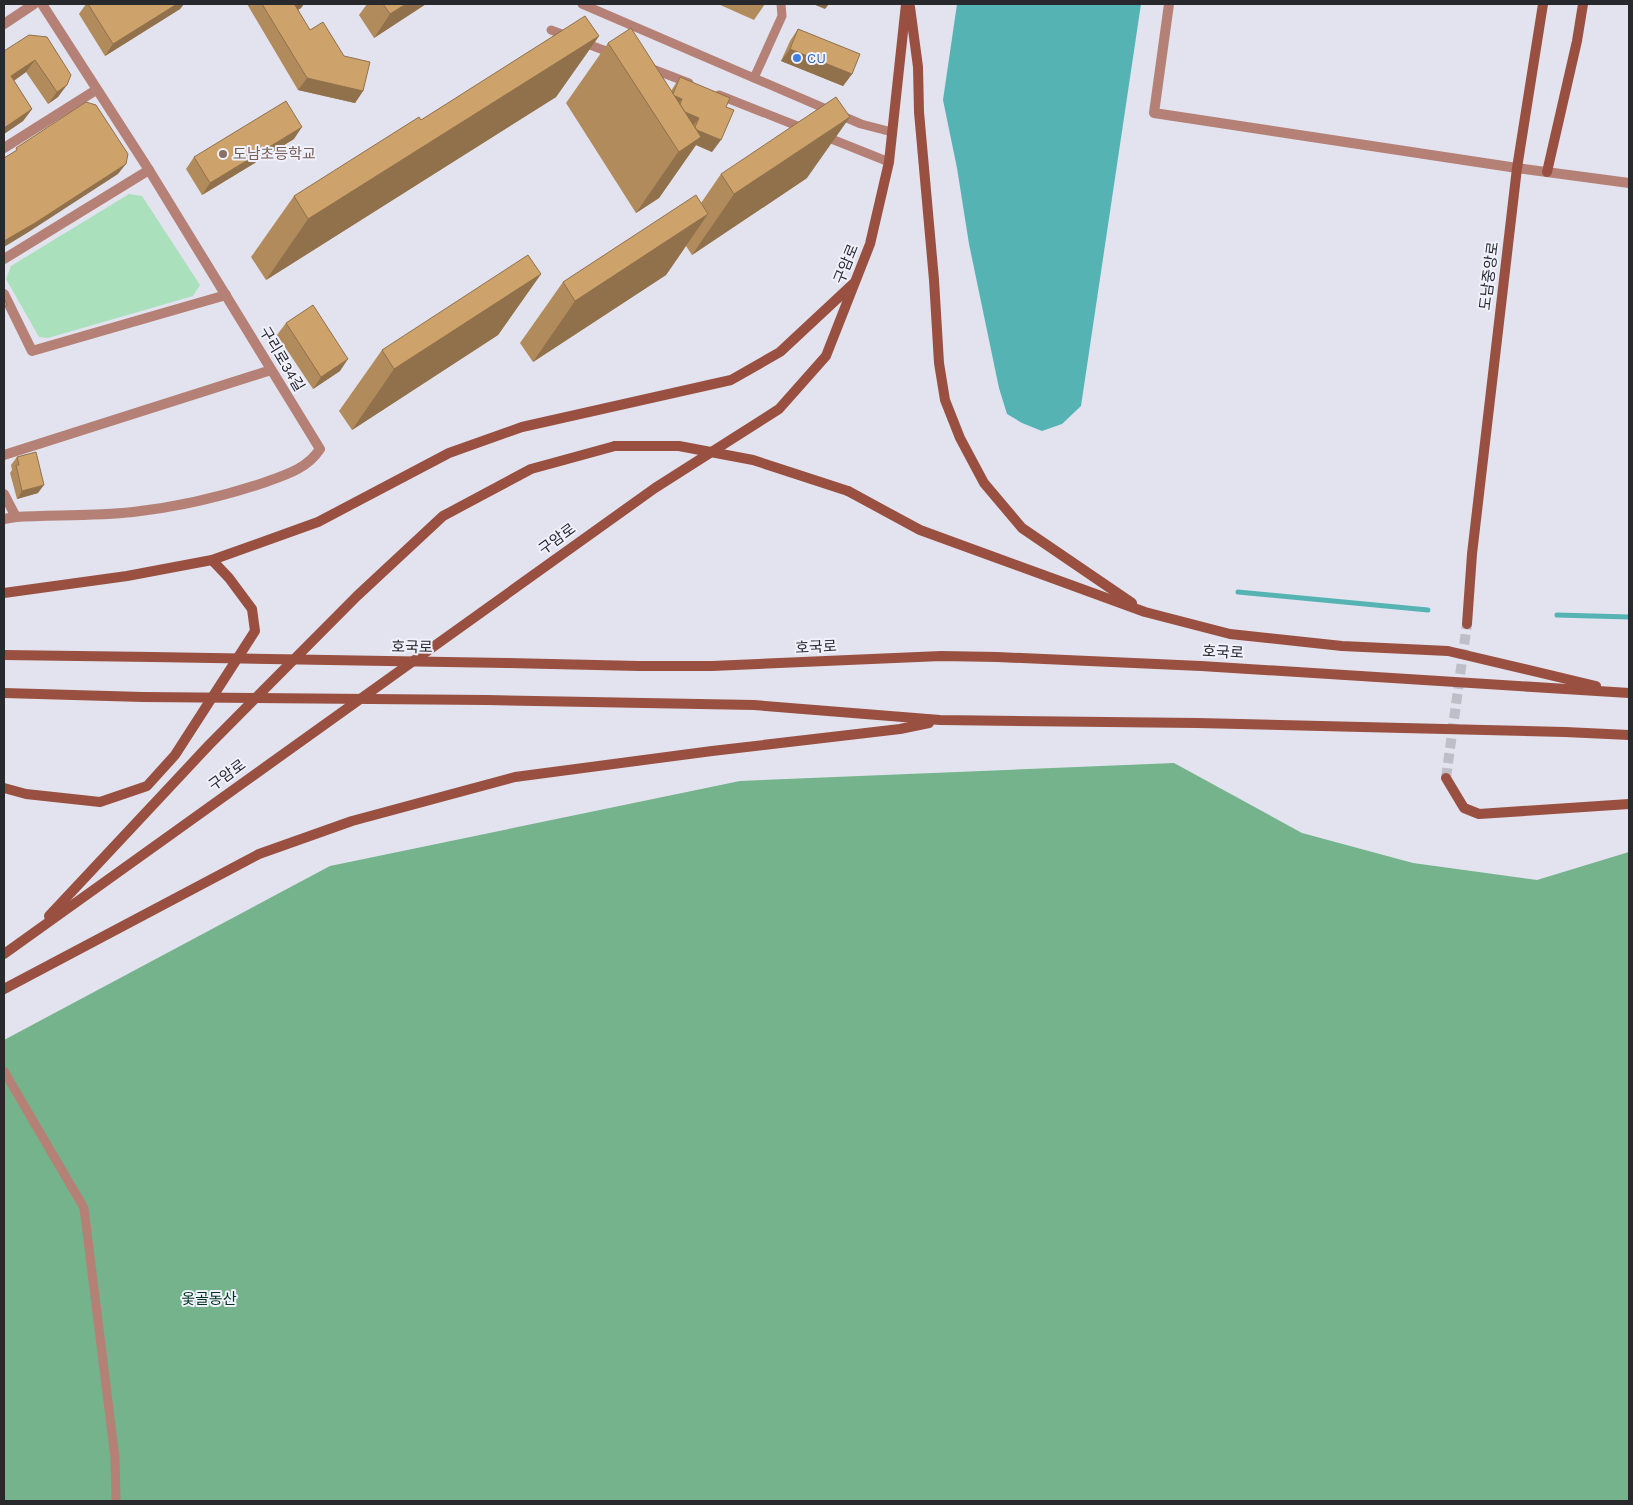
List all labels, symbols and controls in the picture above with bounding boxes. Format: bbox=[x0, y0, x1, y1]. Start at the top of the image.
place label: CU bbox=[807, 49, 826, 67]
marker: CU bbox=[791, 52, 803, 64]
place label: 도남초등학교 bbox=[233, 145, 316, 163]
marker: 도남초등학교 bbox=[217, 148, 229, 160]
street label: 구암로 bbox=[830, 241, 862, 287]
street label: 도남중앙로 bbox=[1476, 241, 1502, 311]
street label: 구리로34길 bbox=[256, 323, 308, 395]
street label: 구암로 bbox=[535, 520, 579, 558]
street label: 호국로 bbox=[795, 637, 837, 657]
street label: 호국로 bbox=[391, 638, 433, 656]
street label: 호국로 bbox=[1202, 642, 1244, 662]
street label: 구암로 bbox=[205, 756, 249, 794]
park label: 옻골동산 bbox=[181, 1290, 237, 1308]

